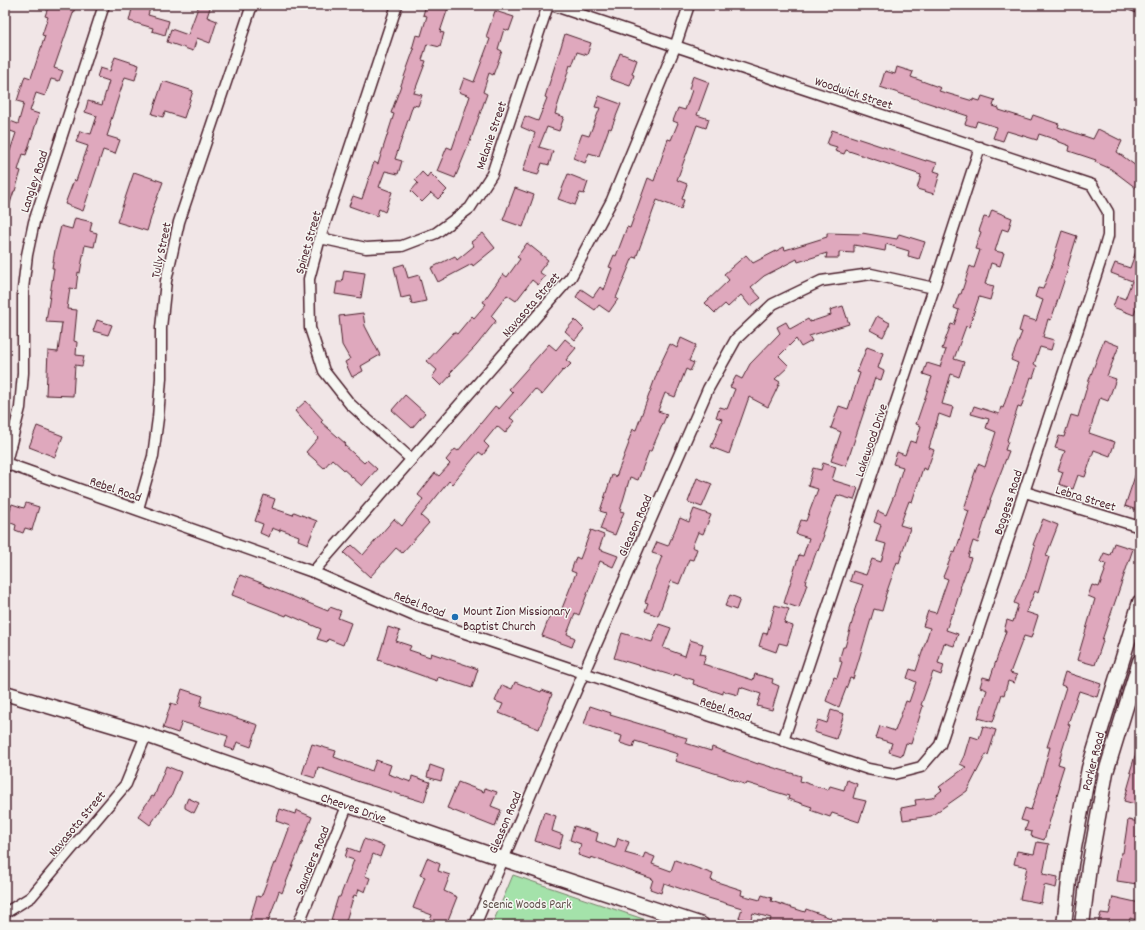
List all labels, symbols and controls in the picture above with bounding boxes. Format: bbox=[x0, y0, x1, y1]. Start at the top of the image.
street label: Woodwick Street bbox=[812, 73, 895, 116]
street label: Melanie Street bbox=[472, 99, 513, 173]
street label: Langley Road bbox=[16, 148, 54, 215]
street label: Spinet Street bbox=[291, 209, 328, 277]
street label: Tully Street bbox=[147, 221, 178, 280]
street label: Navasota Street bbox=[498, 269, 566, 342]
street label: Lakewood Drive bbox=[851, 401, 894, 480]
street label: Boggess Road bbox=[990, 468, 1029, 538]
street label: Rebel Road bbox=[87, 473, 144, 508]
street label: Lebra Street bbox=[1053, 481, 1118, 518]
street label: Gleason Road bbox=[614, 492, 658, 560]
street label: Rebel Road bbox=[391, 587, 448, 624]
place label: Mount Zion Missionary Baptist Church bbox=[463, 603, 571, 637]
marker: Mount Zion Missionary Baptist Church bbox=[450, 612, 460, 622]
street label: Rebel Road bbox=[697, 693, 754, 728]
street label: Parker Road bbox=[1078, 730, 1111, 793]
street label: Navasota Street bbox=[45, 787, 111, 862]
street label: Cheeves Drive bbox=[318, 789, 389, 830]
street label: Gleason Road bbox=[485, 789, 528, 857]
street label: Saunders Road bbox=[291, 824, 336, 898]
park label: Scenic Woods Park bbox=[483, 896, 572, 915]

